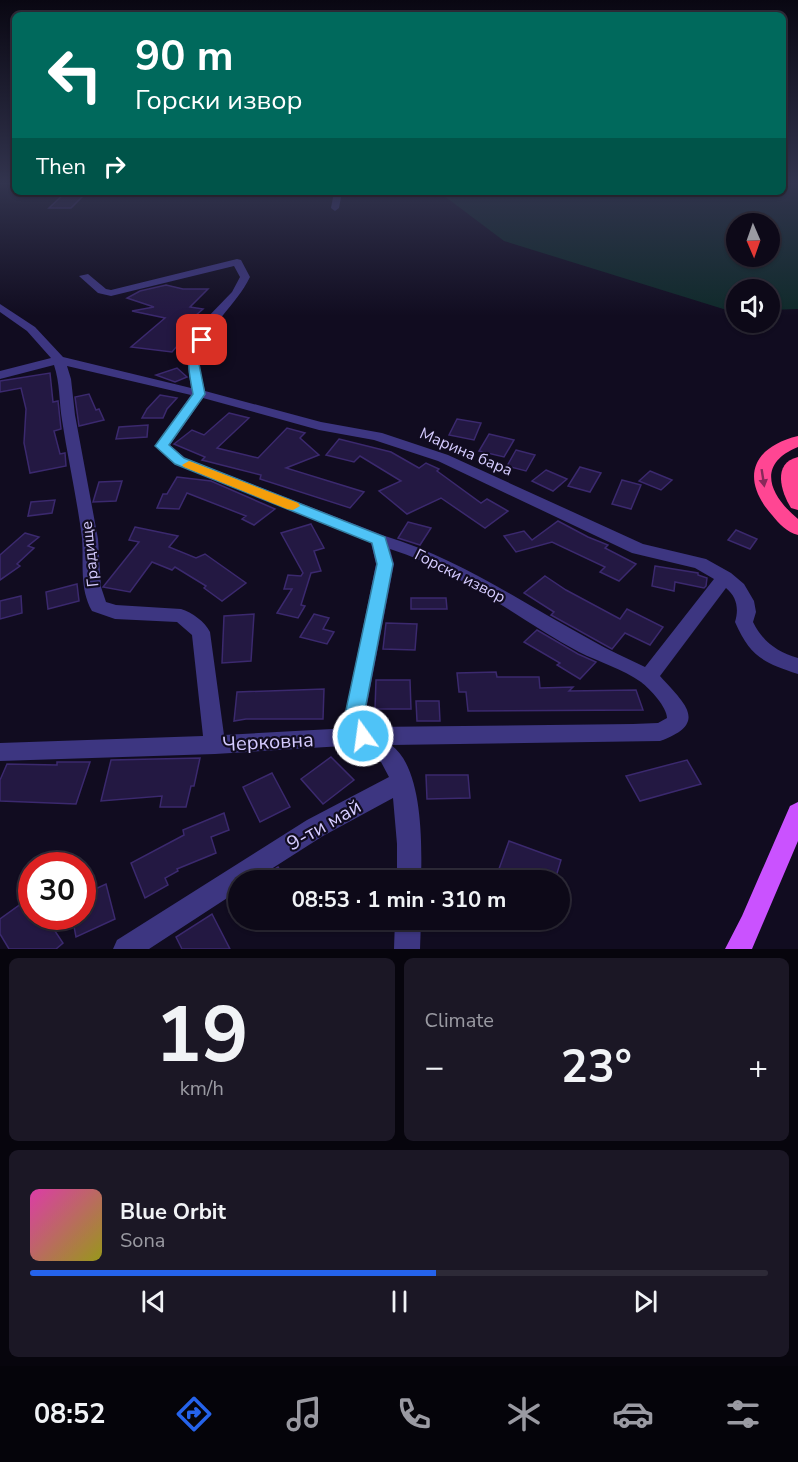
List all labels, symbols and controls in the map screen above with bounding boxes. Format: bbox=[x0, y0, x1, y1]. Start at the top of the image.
text: 90 m bbox=[135, 28, 234, 85]
icon: left bbox=[36, 36, 114, 114]
text: Горски извор bbox=[135, 82, 303, 119]
icon: right bbox=[98, 150, 131, 183]
text: Then bbox=[36, 152, 86, 182]
north arrow bbox=[726, 213, 780, 267]
map controls bbox=[726, 213, 780, 333]
button: sound bbox=[726, 279, 780, 333]
pin bbox=[176, 314, 227, 365]
icon: arrive bbox=[185, 323, 218, 356]
street label: Марина бара bbox=[416, 423, 516, 481]
one-way arrow bbox=[759, 469, 768, 488]
street label: Градище bbox=[76, 520, 104, 588]
street label: Горски извор bbox=[411, 544, 509, 608]
position arrow bbox=[331, 704, 395, 768]
street label: Черковна bbox=[222, 726, 314, 758]
street label: 9-ти май bbox=[282, 793, 366, 857]
speed limit sign: 30 bbox=[18, 852, 96, 930]
text: 08:53 · 1 min · 310 m bbox=[292, 885, 506, 915]
text: 19 bbox=[155, 982, 249, 1089]
text: Climate bbox=[425, 1007, 494, 1034]
text: 23° bbox=[561, 1037, 632, 1098]
text: − bbox=[425, 1045, 444, 1090]
text: + bbox=[748, 1045, 768, 1090]
text: km/h bbox=[180, 1075, 224, 1102]
text: Blue Orbit bbox=[120, 1197, 226, 1227]
text: Sona bbox=[120, 1227, 165, 1254]
icon: previous bbox=[137, 1285, 170, 1318]
icon: pause bbox=[383, 1285, 416, 1318]
icon: next bbox=[629, 1285, 662, 1318]
icon: directions bbox=[173, 1393, 215, 1435]
icon: music bbox=[283, 1393, 325, 1435]
icon: phone bbox=[393, 1393, 435, 1435]
icon: climate bbox=[503, 1393, 545, 1435]
icon: car bbox=[612, 1393, 654, 1435]
icon: filters bbox=[722, 1393, 764, 1435]
text: 08:52 bbox=[34, 1396, 105, 1433]

